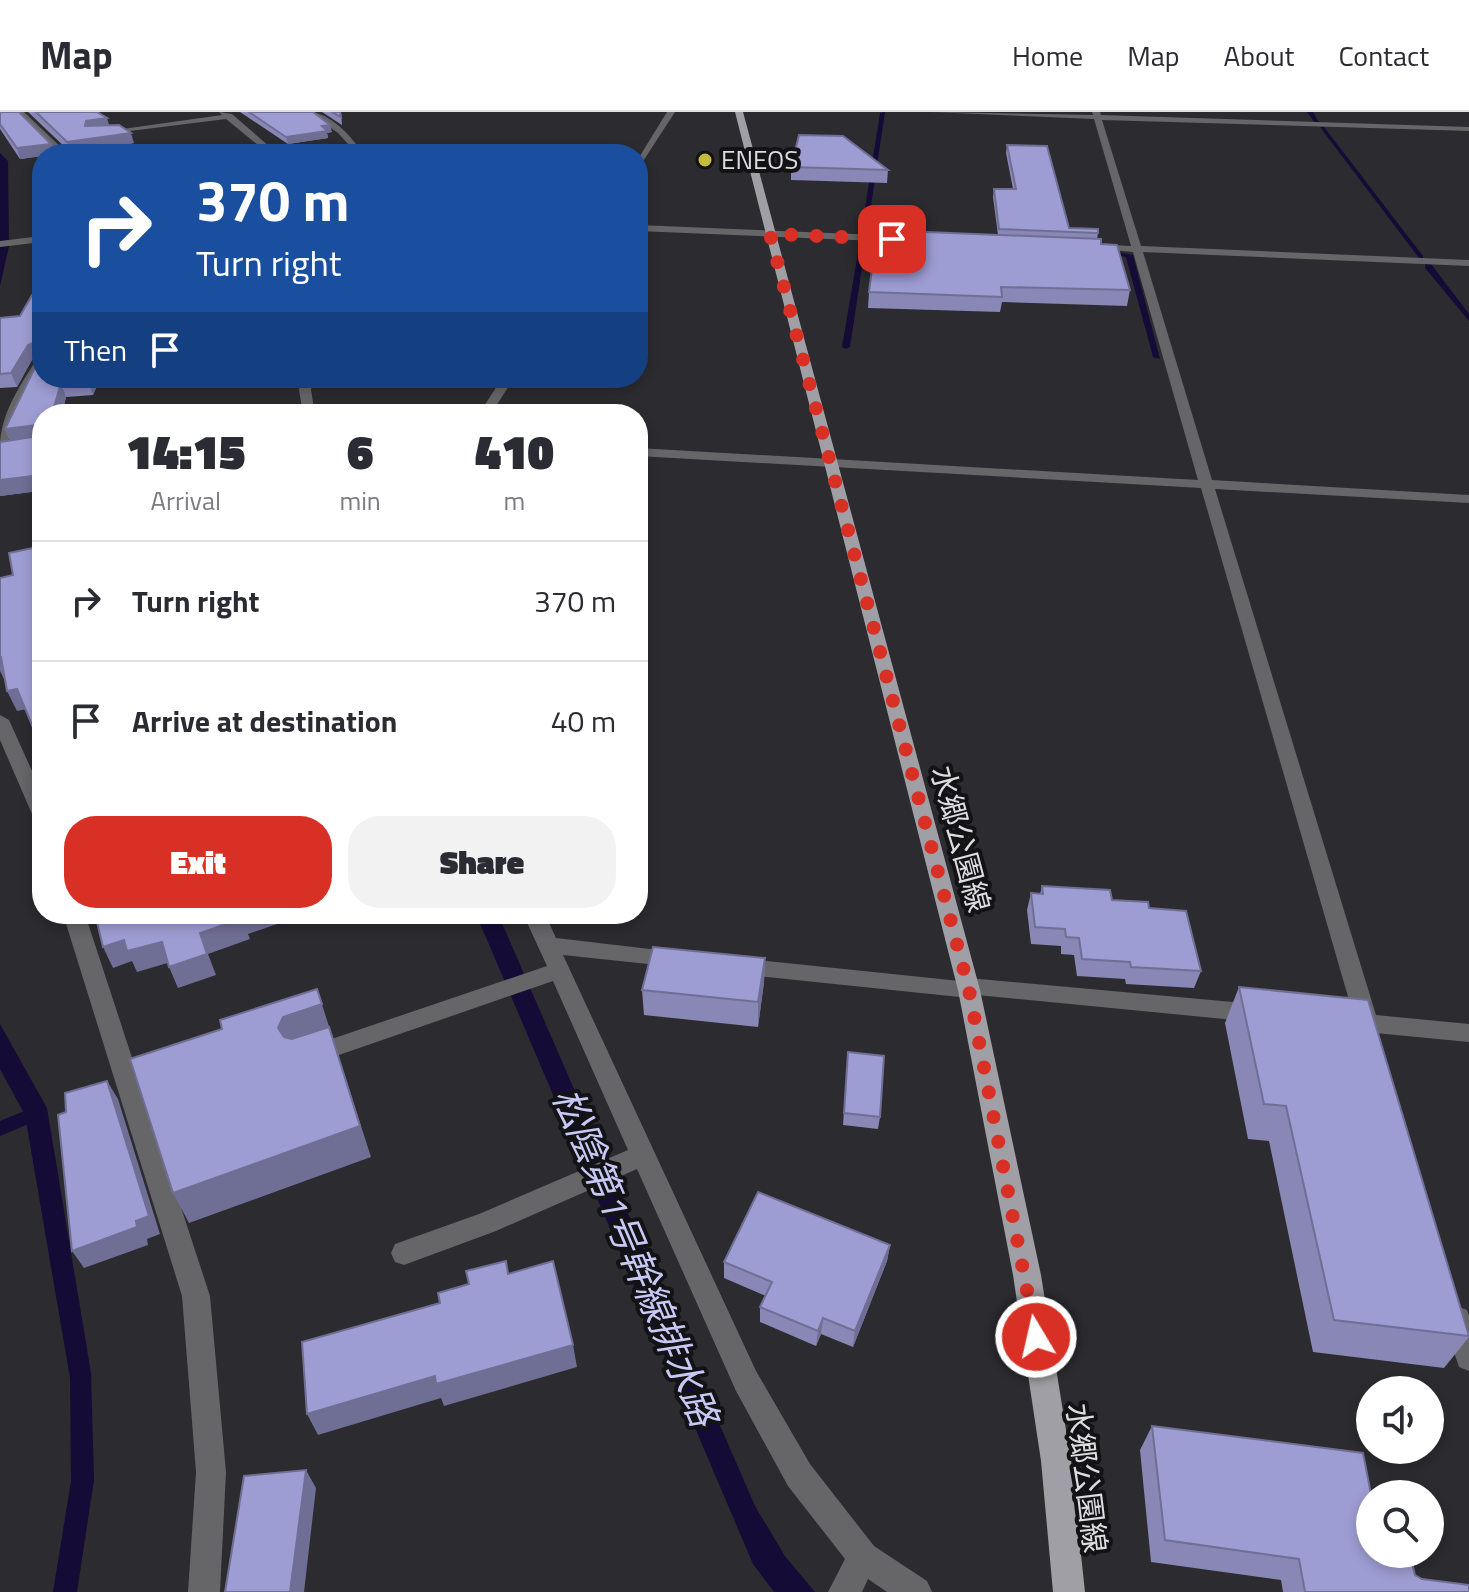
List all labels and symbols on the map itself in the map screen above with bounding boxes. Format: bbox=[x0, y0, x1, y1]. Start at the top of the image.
place label: ENEOS bbox=[721, 140, 798, 179]
marker: ENEOS bbox=[696, 151, 714, 169]
pin bbox=[858, 205, 926, 273]
street label: 水郷公園線 bbox=[919, 760, 1003, 917]
water label: 松陰第1号幹線排水路 bbox=[538, 1078, 735, 1438]
position arrow bbox=[994, 1295, 1078, 1379]
street label: 水郷公園線 bbox=[1055, 1401, 1119, 1555]

